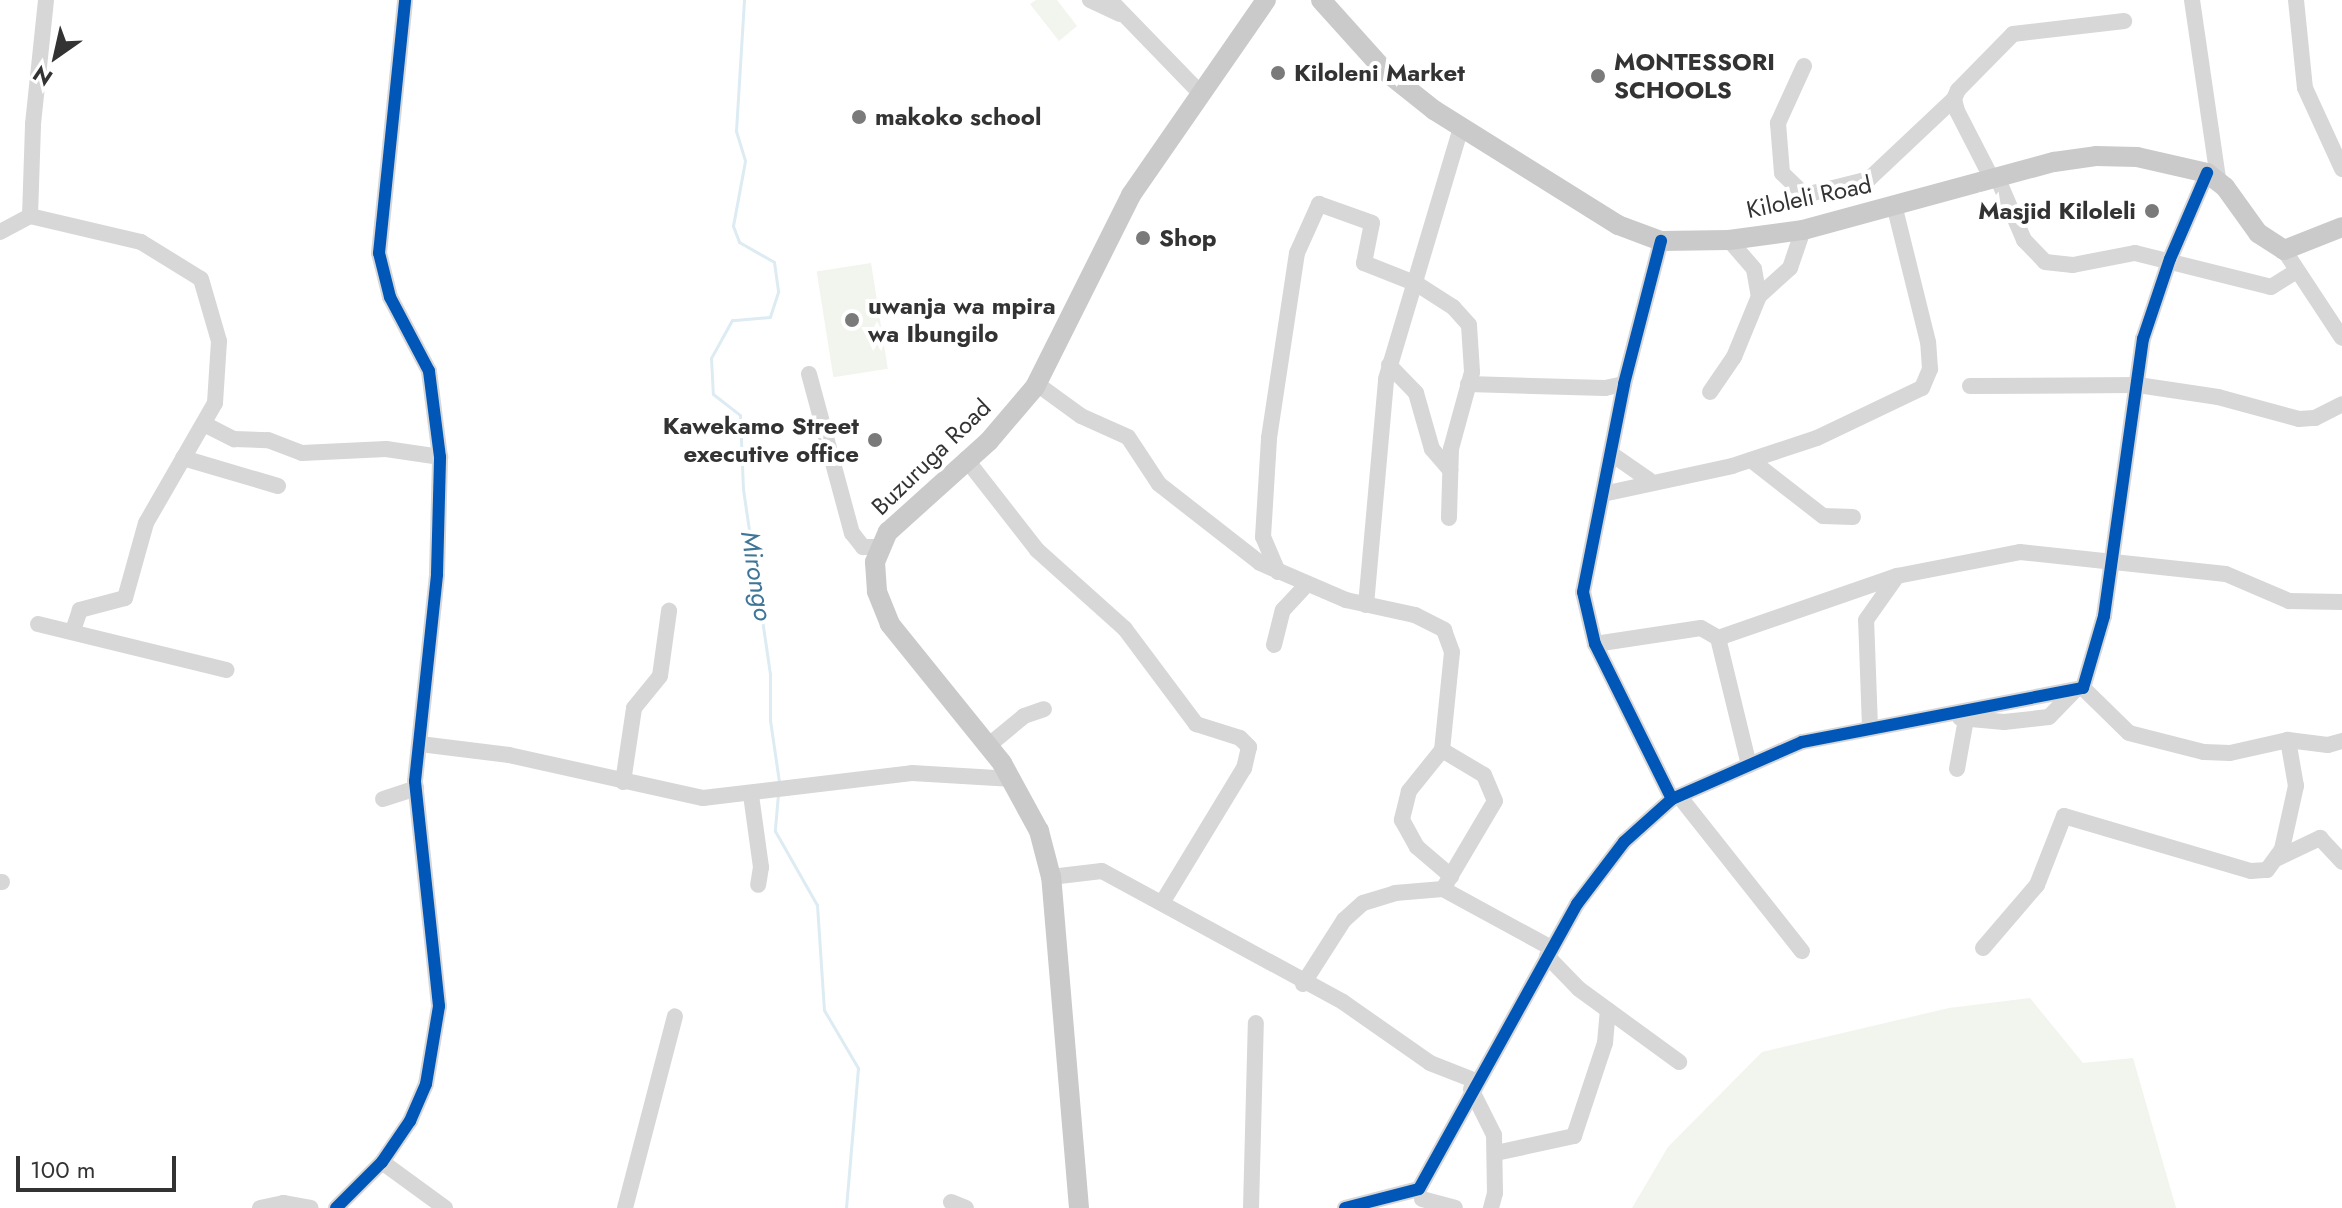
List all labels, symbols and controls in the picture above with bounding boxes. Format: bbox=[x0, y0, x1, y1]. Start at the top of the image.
north arrow bbox=[16, 16, 96, 96]
place label: MONTESSORI SCHOOLS bbox=[1614, 48, 1775, 104]
text: N bbox=[26, 58, 59, 94]
place label: Kiloleni Market bbox=[1294, 59, 1465, 87]
marker: Kiloleni Market bbox=[1269, 64, 1287, 82]
marker: MONTESSORI SCHOOLS bbox=[1589, 67, 1607, 85]
place label: makoko school bbox=[875, 103, 1041, 131]
marker: makoko school bbox=[850, 108, 868, 126]
street label: Kiloleli Road bbox=[1744, 170, 1874, 224]
place label: Masjid Kiloleli bbox=[1978, 197, 2136, 225]
marker: Masjid Kiloleli bbox=[2143, 202, 2161, 220]
place label: Shop bbox=[1159, 224, 1217, 252]
marker: Shop bbox=[1134, 229, 1152, 247]
place label: uwanja wa mpira wa Ibungilo bbox=[868, 292, 1056, 348]
marker: uwanja wa mpira wa Ibungilo bbox=[843, 311, 861, 329]
street label: Buzuruga Road bbox=[865, 393, 997, 521]
place label: Kawekamo Street executive office bbox=[663, 412, 859, 468]
marker: Kawekamo Street executive office bbox=[866, 431, 884, 449]
water label: Mirongo bbox=[734, 529, 778, 623]
scale bar bbox=[20, 1140, 180, 1190]
text: 100 m bbox=[30, 1152, 96, 1187]

